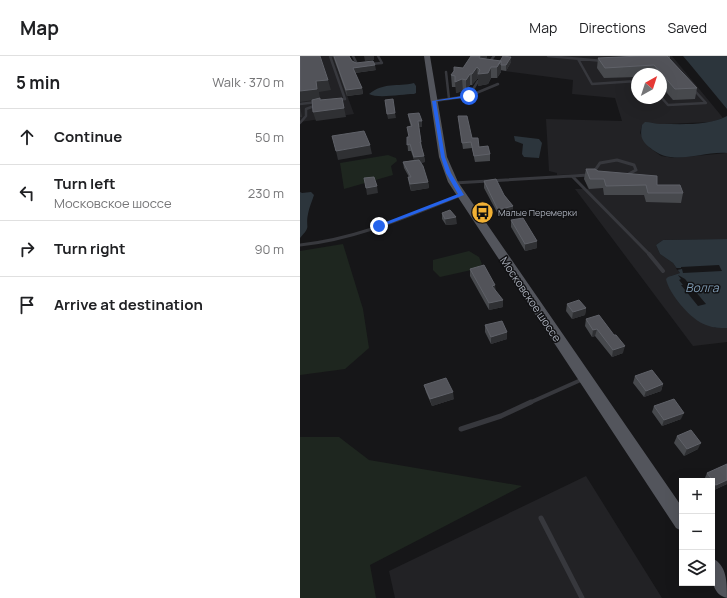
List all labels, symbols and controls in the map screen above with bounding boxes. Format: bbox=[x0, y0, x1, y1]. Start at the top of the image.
text: Map bbox=[20, 15, 59, 41]
text: Map bbox=[529, 18, 557, 37]
text: Directions bbox=[579, 18, 646, 37]
text: Saved bbox=[668, 18, 707, 37]
north arrow bbox=[631, 68, 667, 104]
text: 5 min bbox=[16, 71, 60, 94]
text: Walk · 370 m bbox=[212, 73, 284, 91]
route start bbox=[460, 87, 478, 105]
icon: ahead bbox=[16, 126, 38, 148]
text: Continue bbox=[54, 126, 122, 147]
text: 50 m bbox=[255, 128, 284, 146]
text: Turn left bbox=[54, 173, 116, 194]
icon: left bbox=[16, 182, 38, 204]
text: 230 m bbox=[248, 184, 284, 202]
text: Московское шоссе bbox=[54, 194, 172, 212]
bus stop icon: Малые Перемерки bbox=[469, 199, 495, 225]
place label: Малые Перемерки bbox=[498, 206, 577, 219]
route end bbox=[370, 217, 388, 235]
icon: right bbox=[16, 238, 38, 260]
text: Turn right bbox=[54, 238, 125, 259]
text: 90 m bbox=[254, 240, 284, 258]
street label: Московское шоссе bbox=[497, 254, 565, 345]
water label: Волга bbox=[685, 279, 720, 296]
icon: arrive bbox=[16, 294, 38, 316]
text: Arrive at destination bbox=[54, 294, 203, 315]
map controls bbox=[679, 478, 715, 586]
button: + bbox=[679, 478, 715, 514]
button: − bbox=[679, 514, 715, 550]
button: layers bbox=[679, 550, 715, 586]

